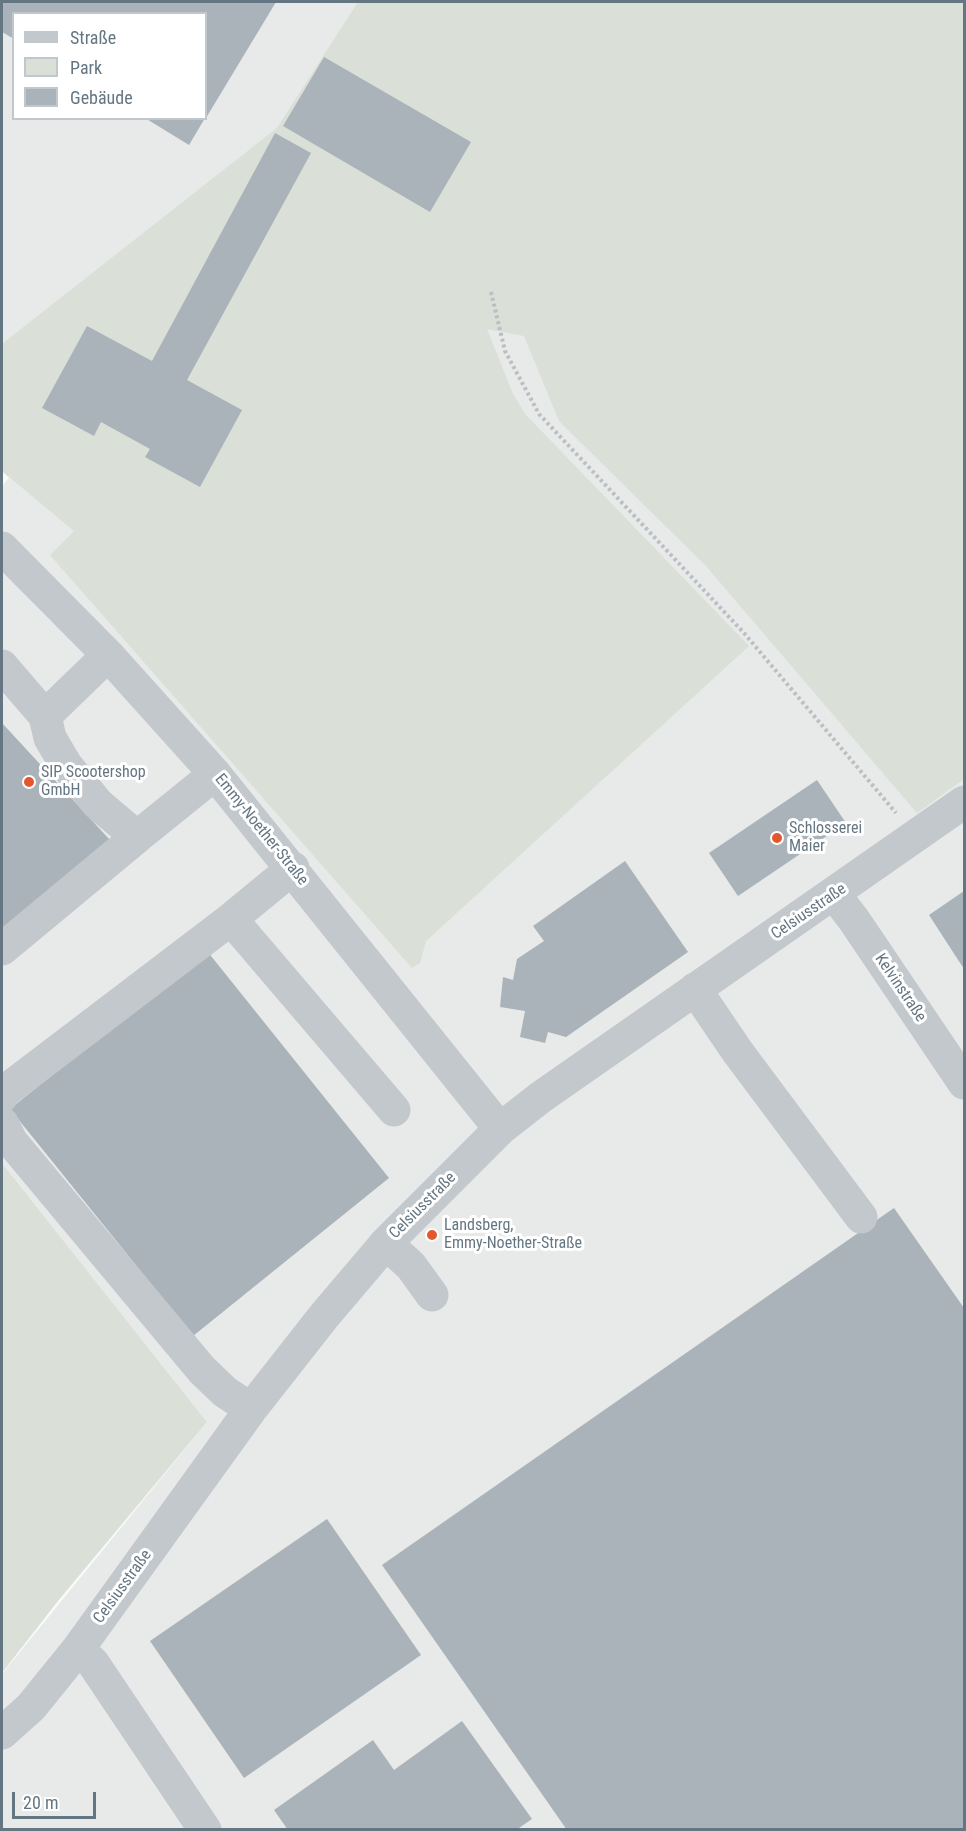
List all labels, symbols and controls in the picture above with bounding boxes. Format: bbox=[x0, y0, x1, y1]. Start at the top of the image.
legend bbox=[12, 12, 207, 120]
text: Straße bbox=[70, 27, 116, 48]
text: Park bbox=[70, 57, 102, 78]
text: Gebäude bbox=[70, 87, 133, 108]
place label: SIP Scootershop GmbH bbox=[41, 763, 146, 801]
street label: Emmy-Noether-Straße bbox=[210, 770, 312, 890]
marker: SIP Scootershop GmbH bbox=[22, 775, 36, 789]
place label: Schlosserei Maier bbox=[789, 819, 862, 857]
marker: Schlosserei Maier bbox=[770, 831, 784, 845]
street label: Celsiusstraße bbox=[768, 880, 850, 944]
street label: Kelvinstraße bbox=[870, 950, 930, 1026]
street label: Celsiusstraße bbox=[386, 1169, 460, 1243]
place label: Landsberg, Emmy-Noether-Straße bbox=[444, 1216, 582, 1254]
marker: Landsberg, Emmy-Noether-Straße bbox=[425, 1228, 439, 1242]
street label: Celsiusstraße bbox=[90, 1546, 156, 1628]
scale bar bbox=[15, 1780, 99, 1818]
text: 20 m bbox=[23, 1792, 58, 1813]

